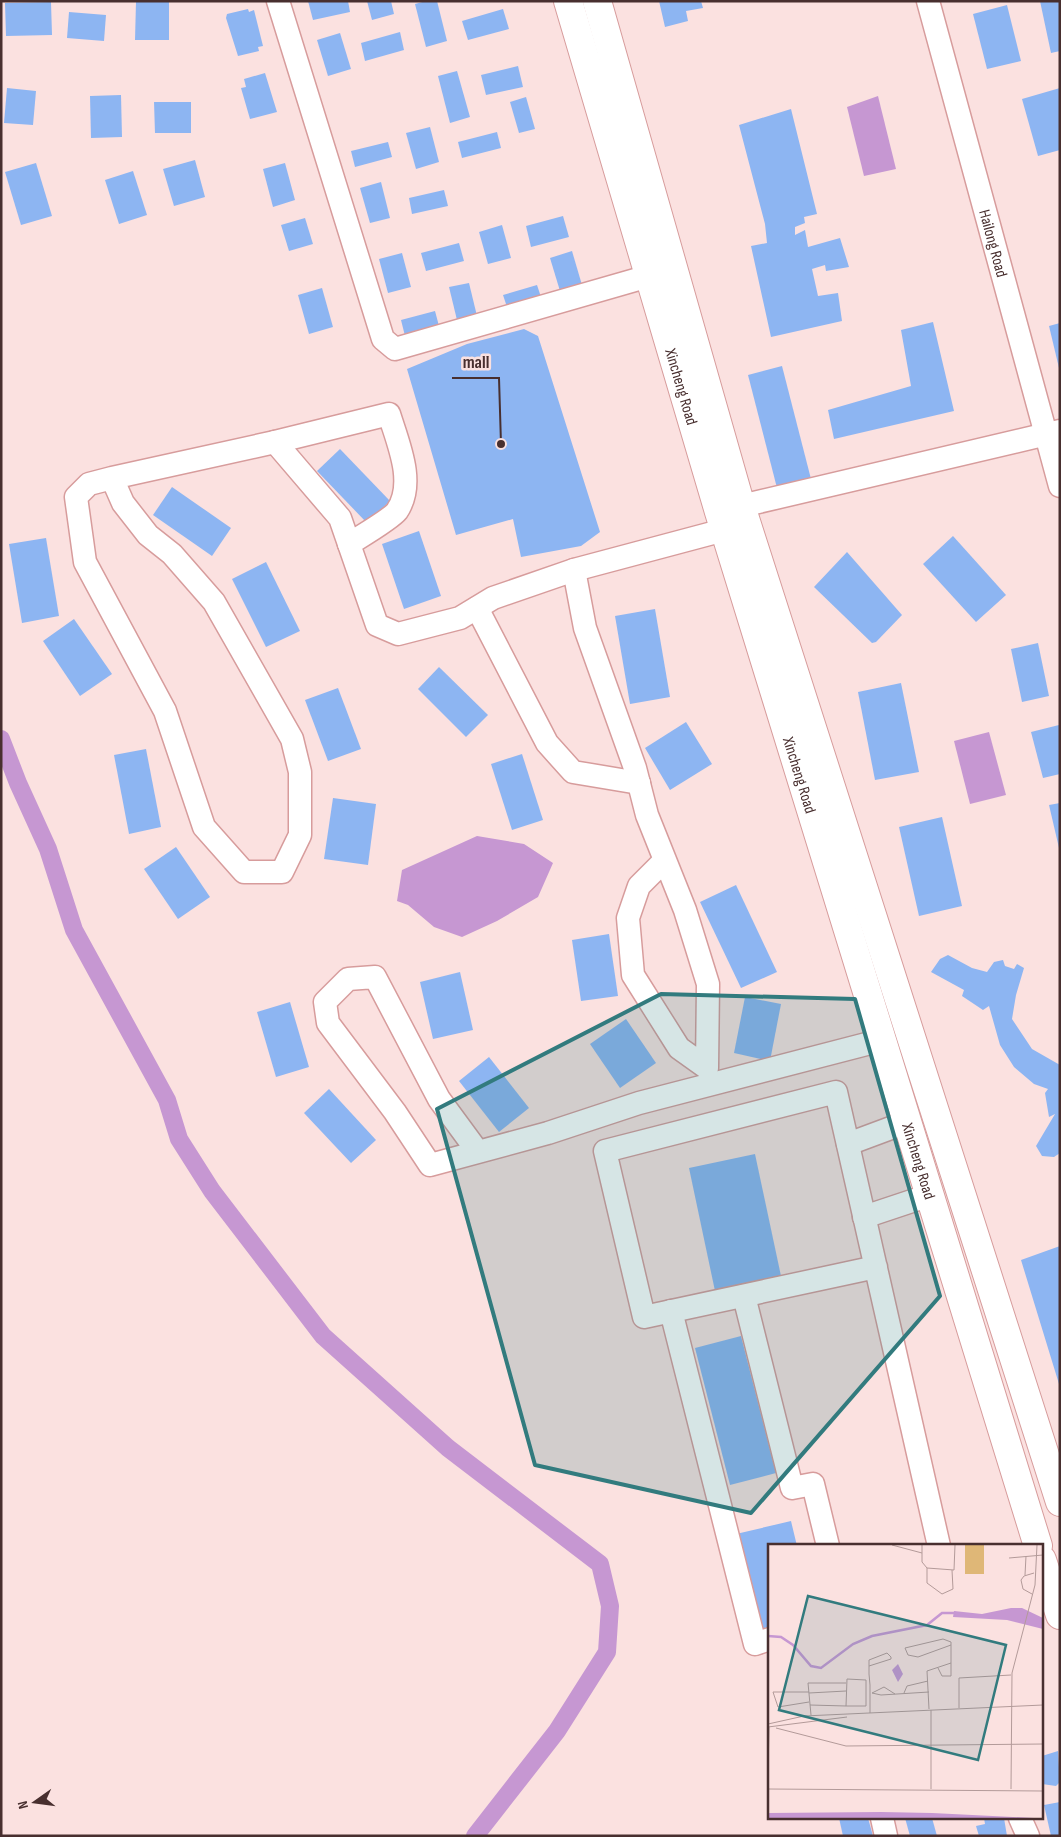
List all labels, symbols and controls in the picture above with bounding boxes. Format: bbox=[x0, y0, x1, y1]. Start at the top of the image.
street label: Hailong Road bbox=[974, 208, 1011, 280]
callout: mall bbox=[452, 345, 499, 378]
street label: Xincheng Road bbox=[660, 346, 701, 427]
text: mall bbox=[463, 352, 489, 373]
street label: Xincheng Road bbox=[778, 734, 819, 816]
street label: Xincheng Road bbox=[897, 1120, 938, 1202]
inset map bbox=[768, 1544, 1044, 1820]
north arrow bbox=[10, 1777, 60, 1827]
text: N bbox=[14, 1799, 32, 1811]

